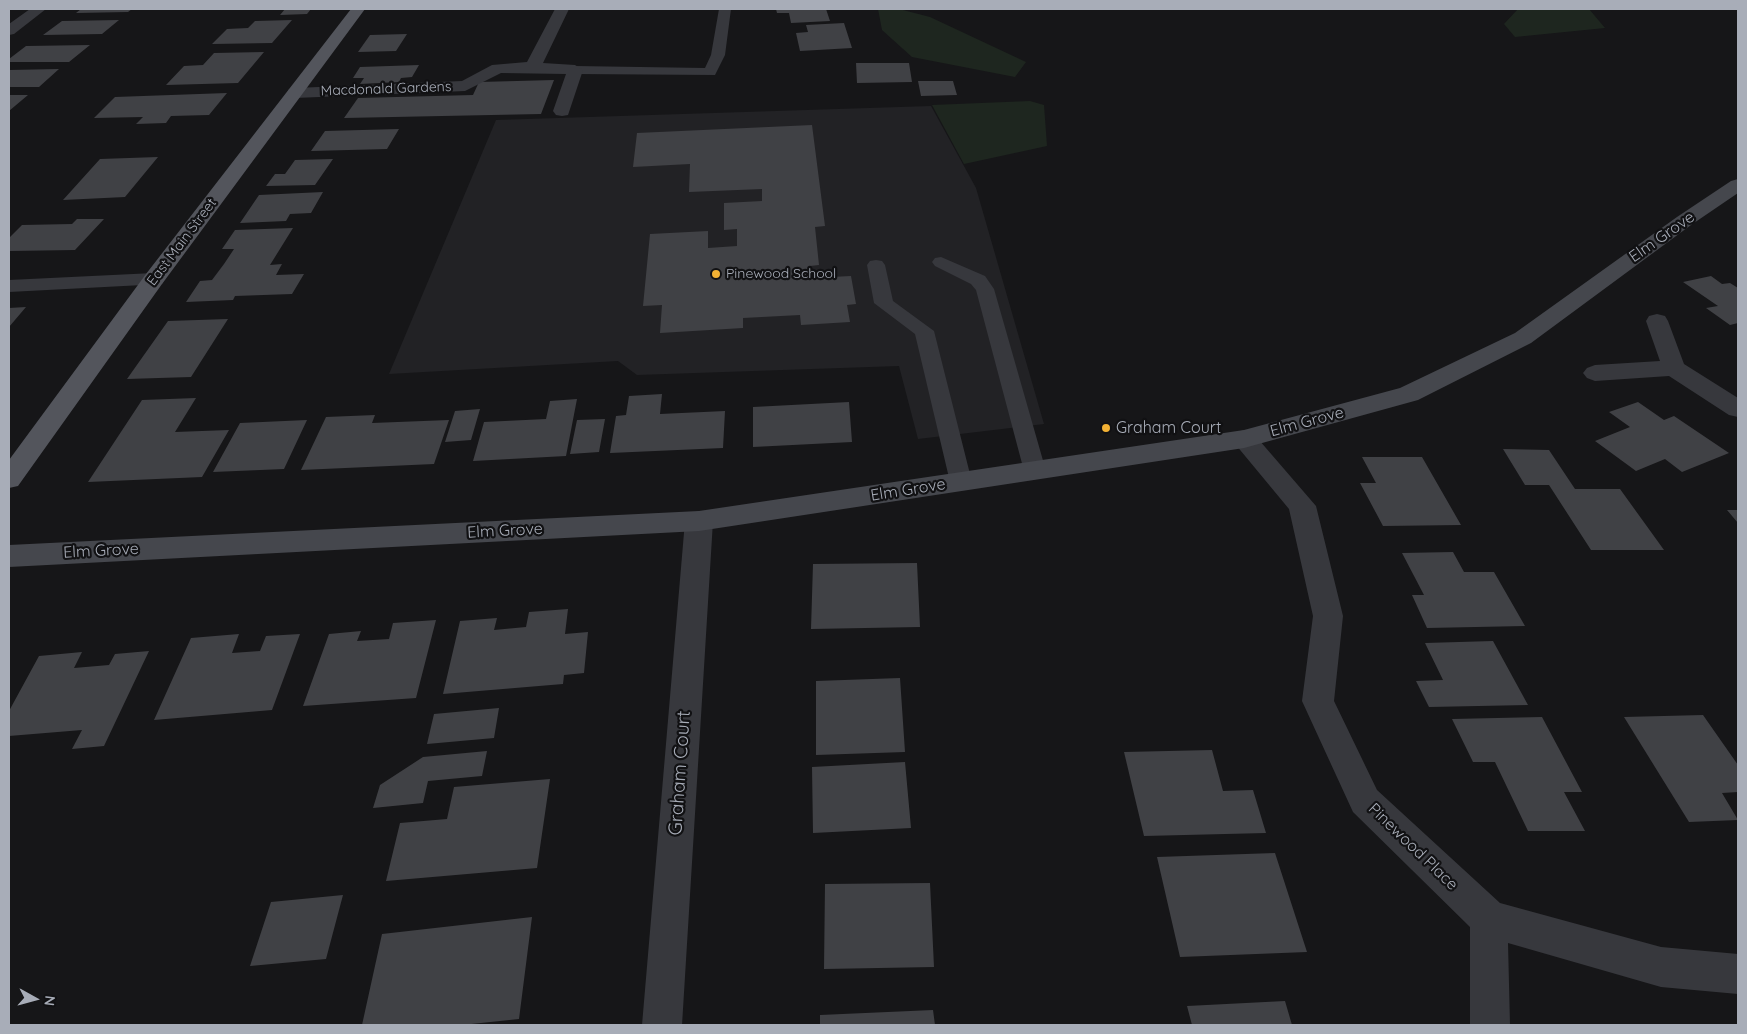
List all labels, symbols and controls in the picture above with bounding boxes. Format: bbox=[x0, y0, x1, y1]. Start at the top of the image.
street label: Macdonald Gardens bbox=[320, 78, 452, 100]
street label: East Main Street bbox=[144, 195, 220, 289]
street label: Elm Grove bbox=[1626, 207, 1698, 267]
place label: Pinewood School bbox=[726, 266, 836, 282]
marker: Pinewood School bbox=[710, 268, 722, 280]
street label: Elm Grove bbox=[1268, 403, 1346, 441]
place label: Graham Court bbox=[1116, 418, 1221, 438]
marker: Graham Court bbox=[1100, 422, 1112, 434]
street label: Elm Grove bbox=[869, 475, 947, 505]
street label: Elm Grove bbox=[467, 519, 543, 543]
street label: Elm Grove bbox=[63, 539, 139, 563]
street label: Graham Court bbox=[664, 710, 696, 836]
street label: Pinewood Place bbox=[1364, 799, 1462, 895]
north arrow bbox=[10, 974, 60, 1024]
text: N bbox=[40, 995, 59, 1007]

